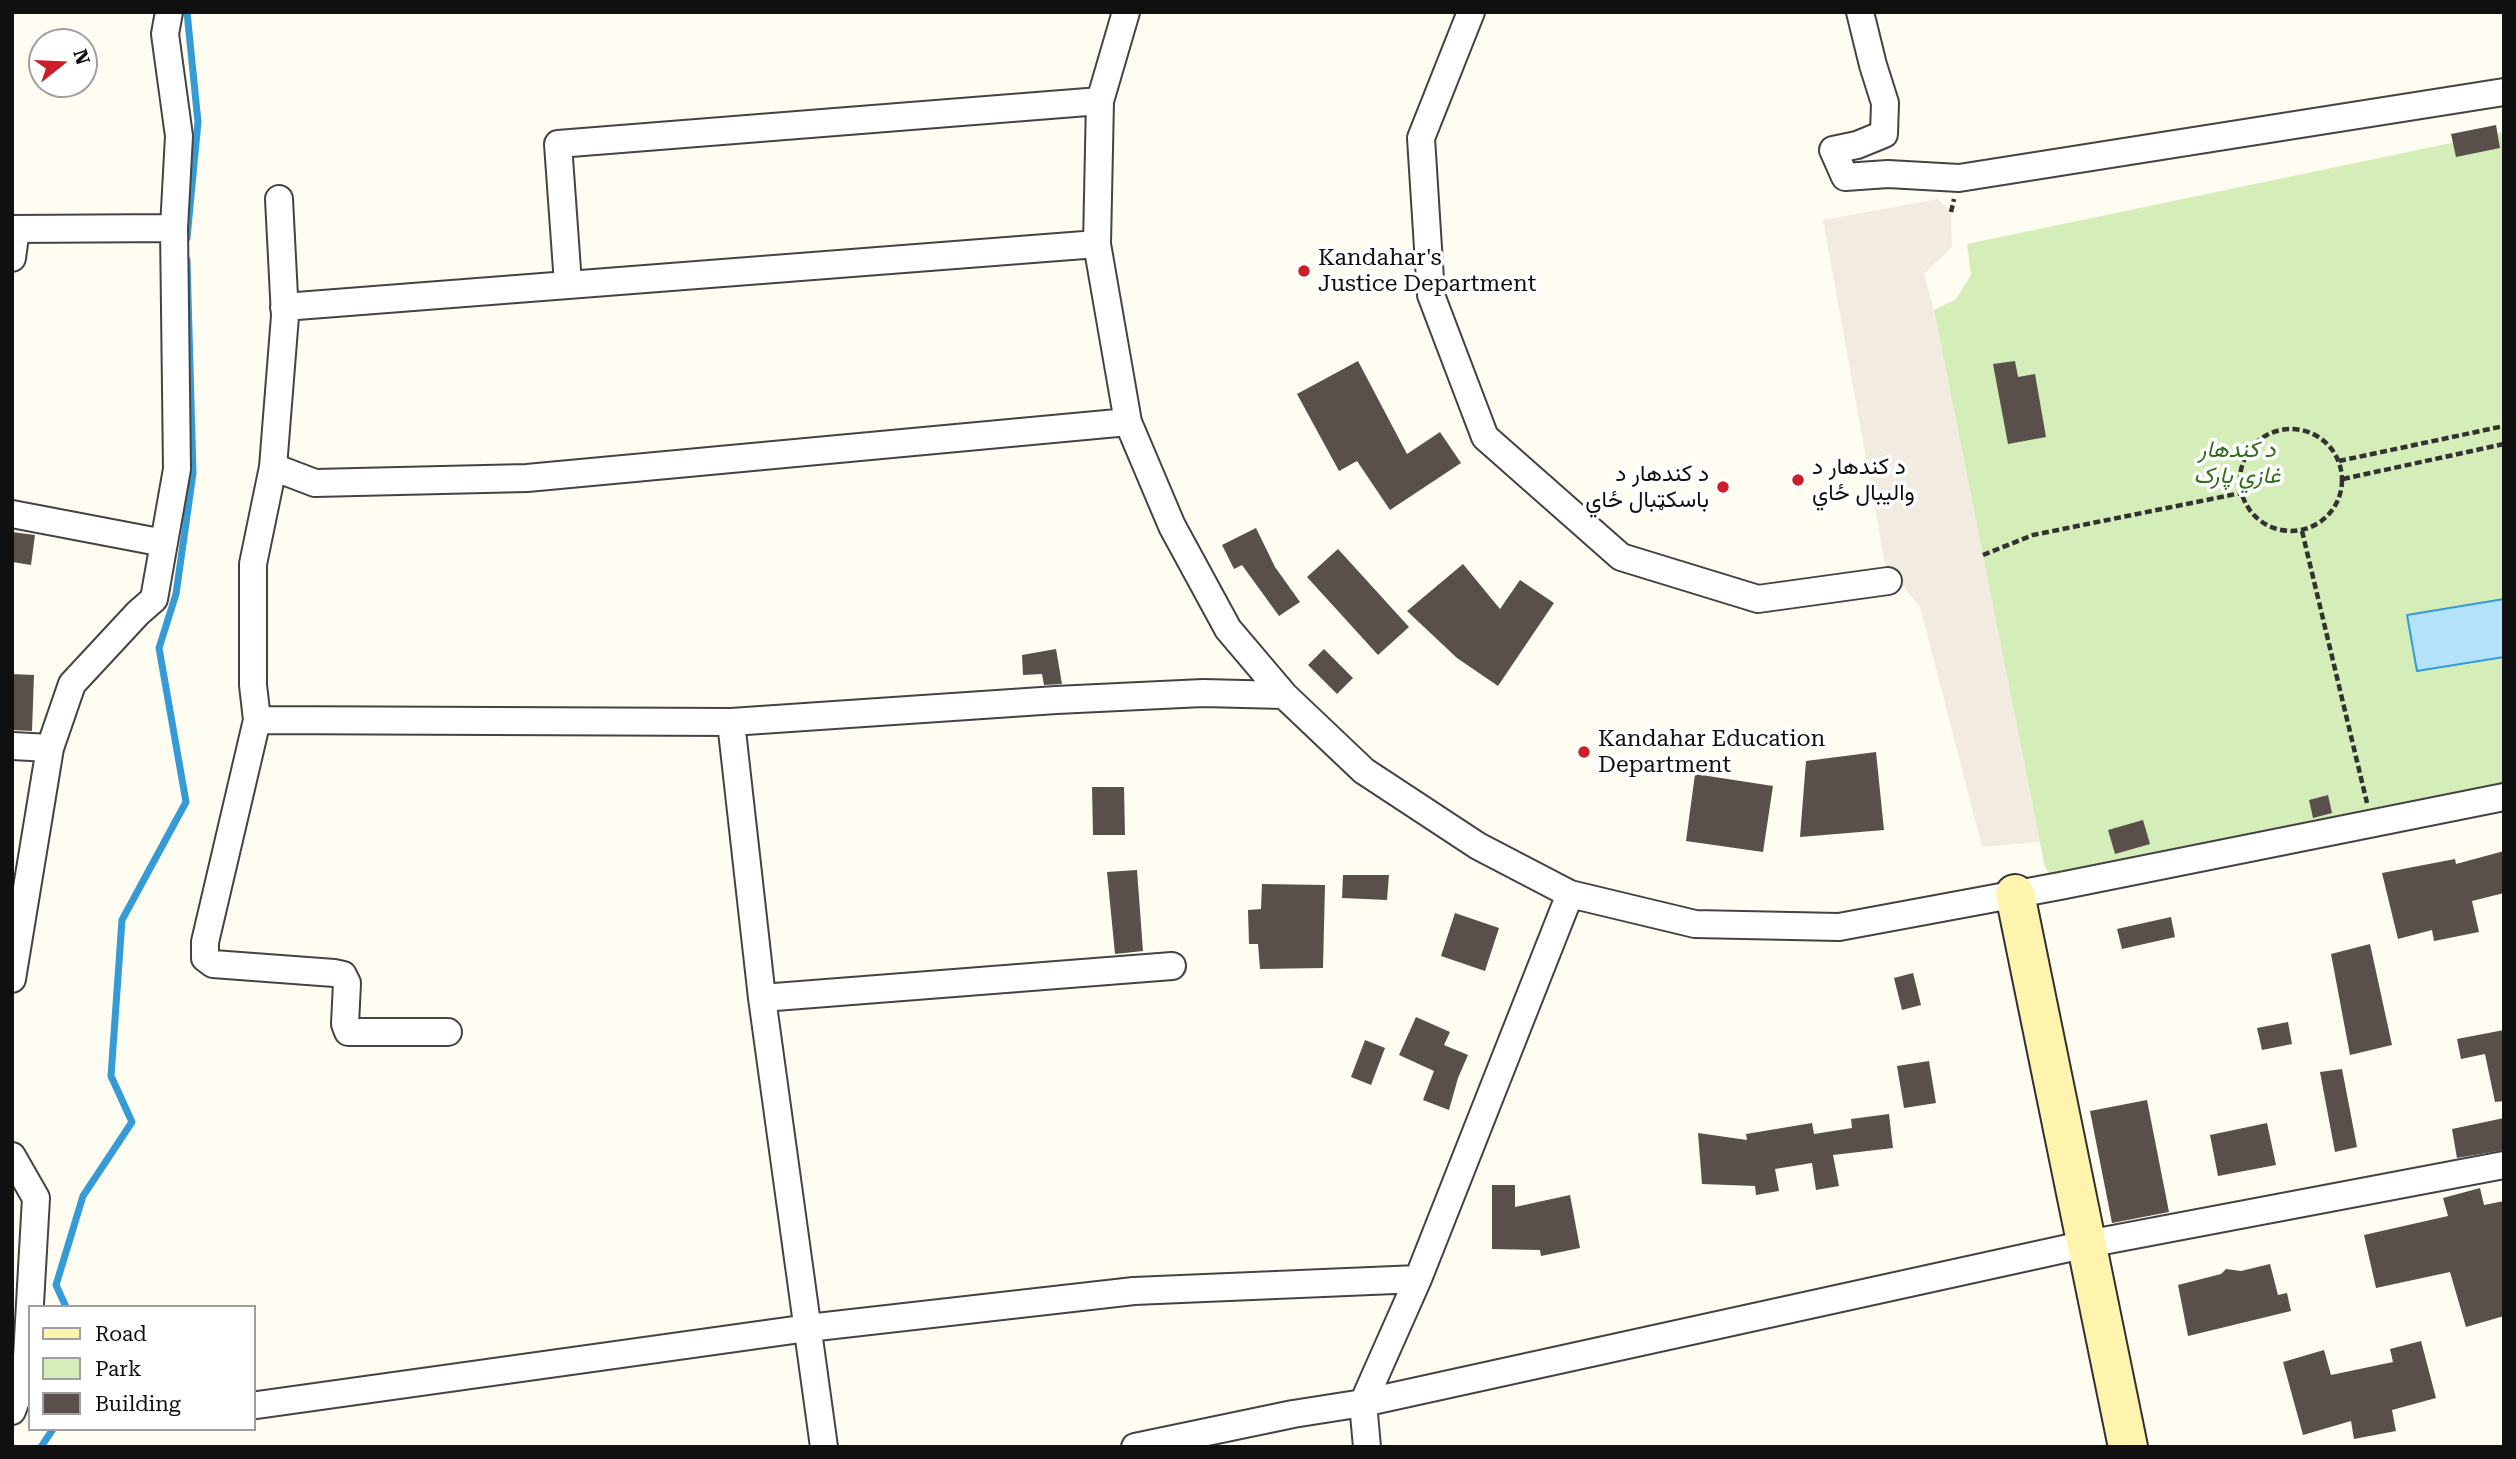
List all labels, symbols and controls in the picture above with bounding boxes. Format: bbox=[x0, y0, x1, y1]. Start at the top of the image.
north arrow bbox=[28, 28, 98, 98]
text: N bbox=[68, 46, 95, 67]
place label: Kandahar's Justice Department bbox=[1318, 244, 1536, 298]
marker: Kandahar's Justice Department bbox=[1296, 263, 1312, 279]
park label: د کندهار غازي پارک bbox=[2194, 436, 2280, 490]
place label: د کندهار د واليبال ځاي bbox=[1812, 453, 1915, 507]
place label: د کندهار د باسکټبال ځاي bbox=[1585, 460, 1709, 514]
marker: د کندهار د واليبال ځاي bbox=[1790, 472, 1806, 488]
marker: د کندهار د باسکټبال ځاي bbox=[1715, 479, 1731, 495]
place label: Kandahar Education Department bbox=[1598, 725, 1825, 779]
marker: Kandahar Education Department bbox=[1576, 744, 1592, 760]
legend bbox=[28, 1305, 256, 1431]
text: Road bbox=[95, 1322, 147, 1346]
text: Park bbox=[95, 1357, 141, 1381]
text: Building bbox=[95, 1392, 181, 1416]

